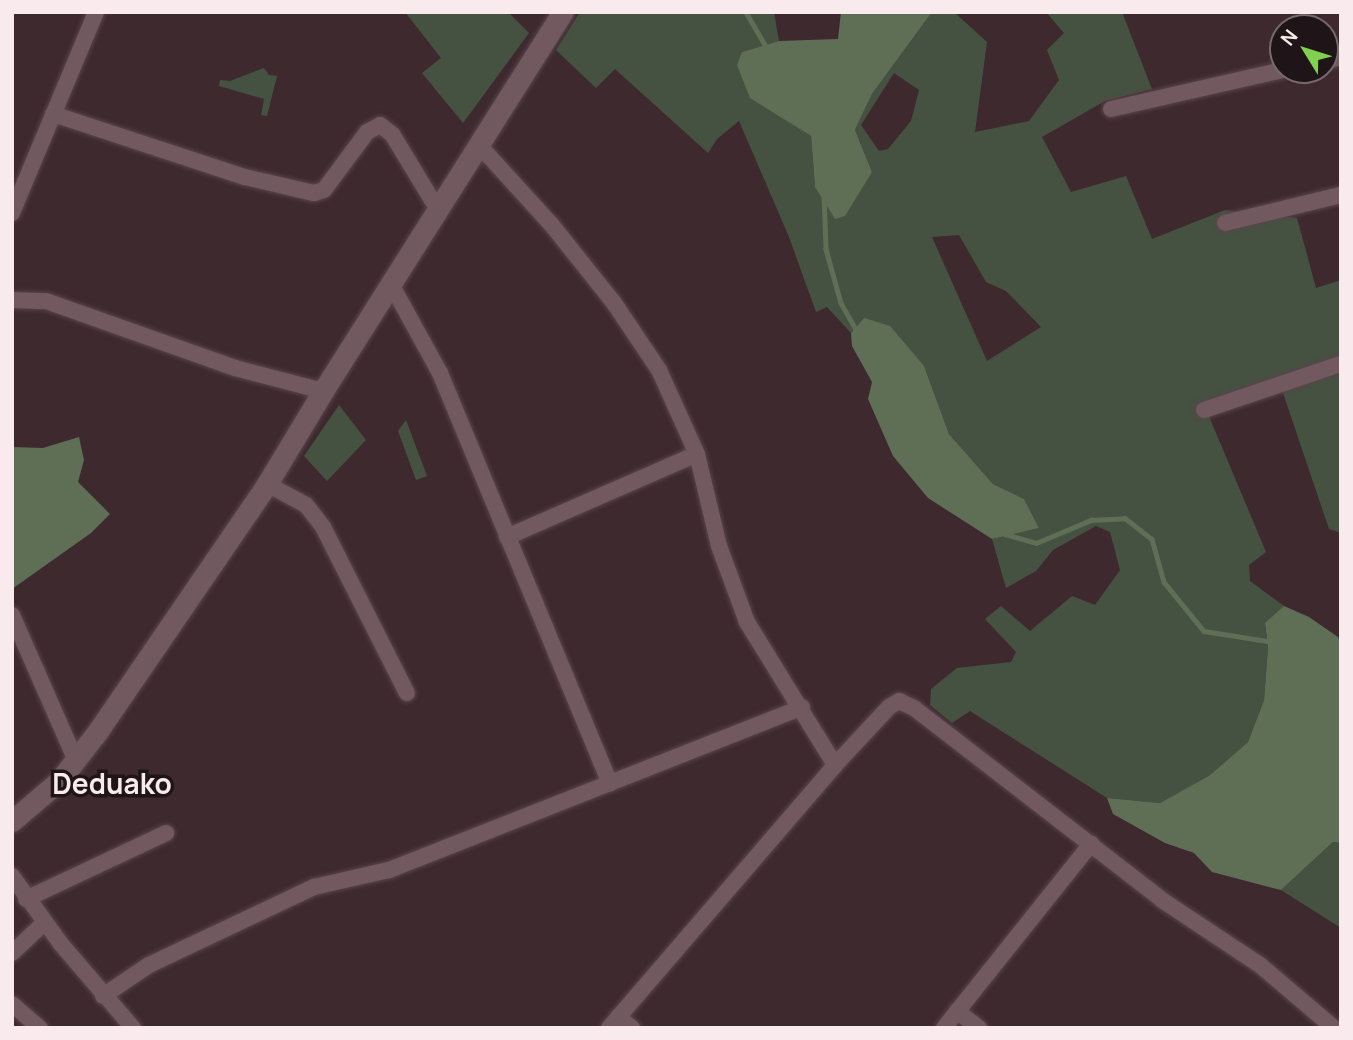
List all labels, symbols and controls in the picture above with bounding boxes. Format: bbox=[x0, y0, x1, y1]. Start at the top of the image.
north arrow bbox=[1269, 14, 1339, 84]
text: N bbox=[1275, 24, 1303, 51]
district label: Deduako bbox=[52, 766, 172, 800]

